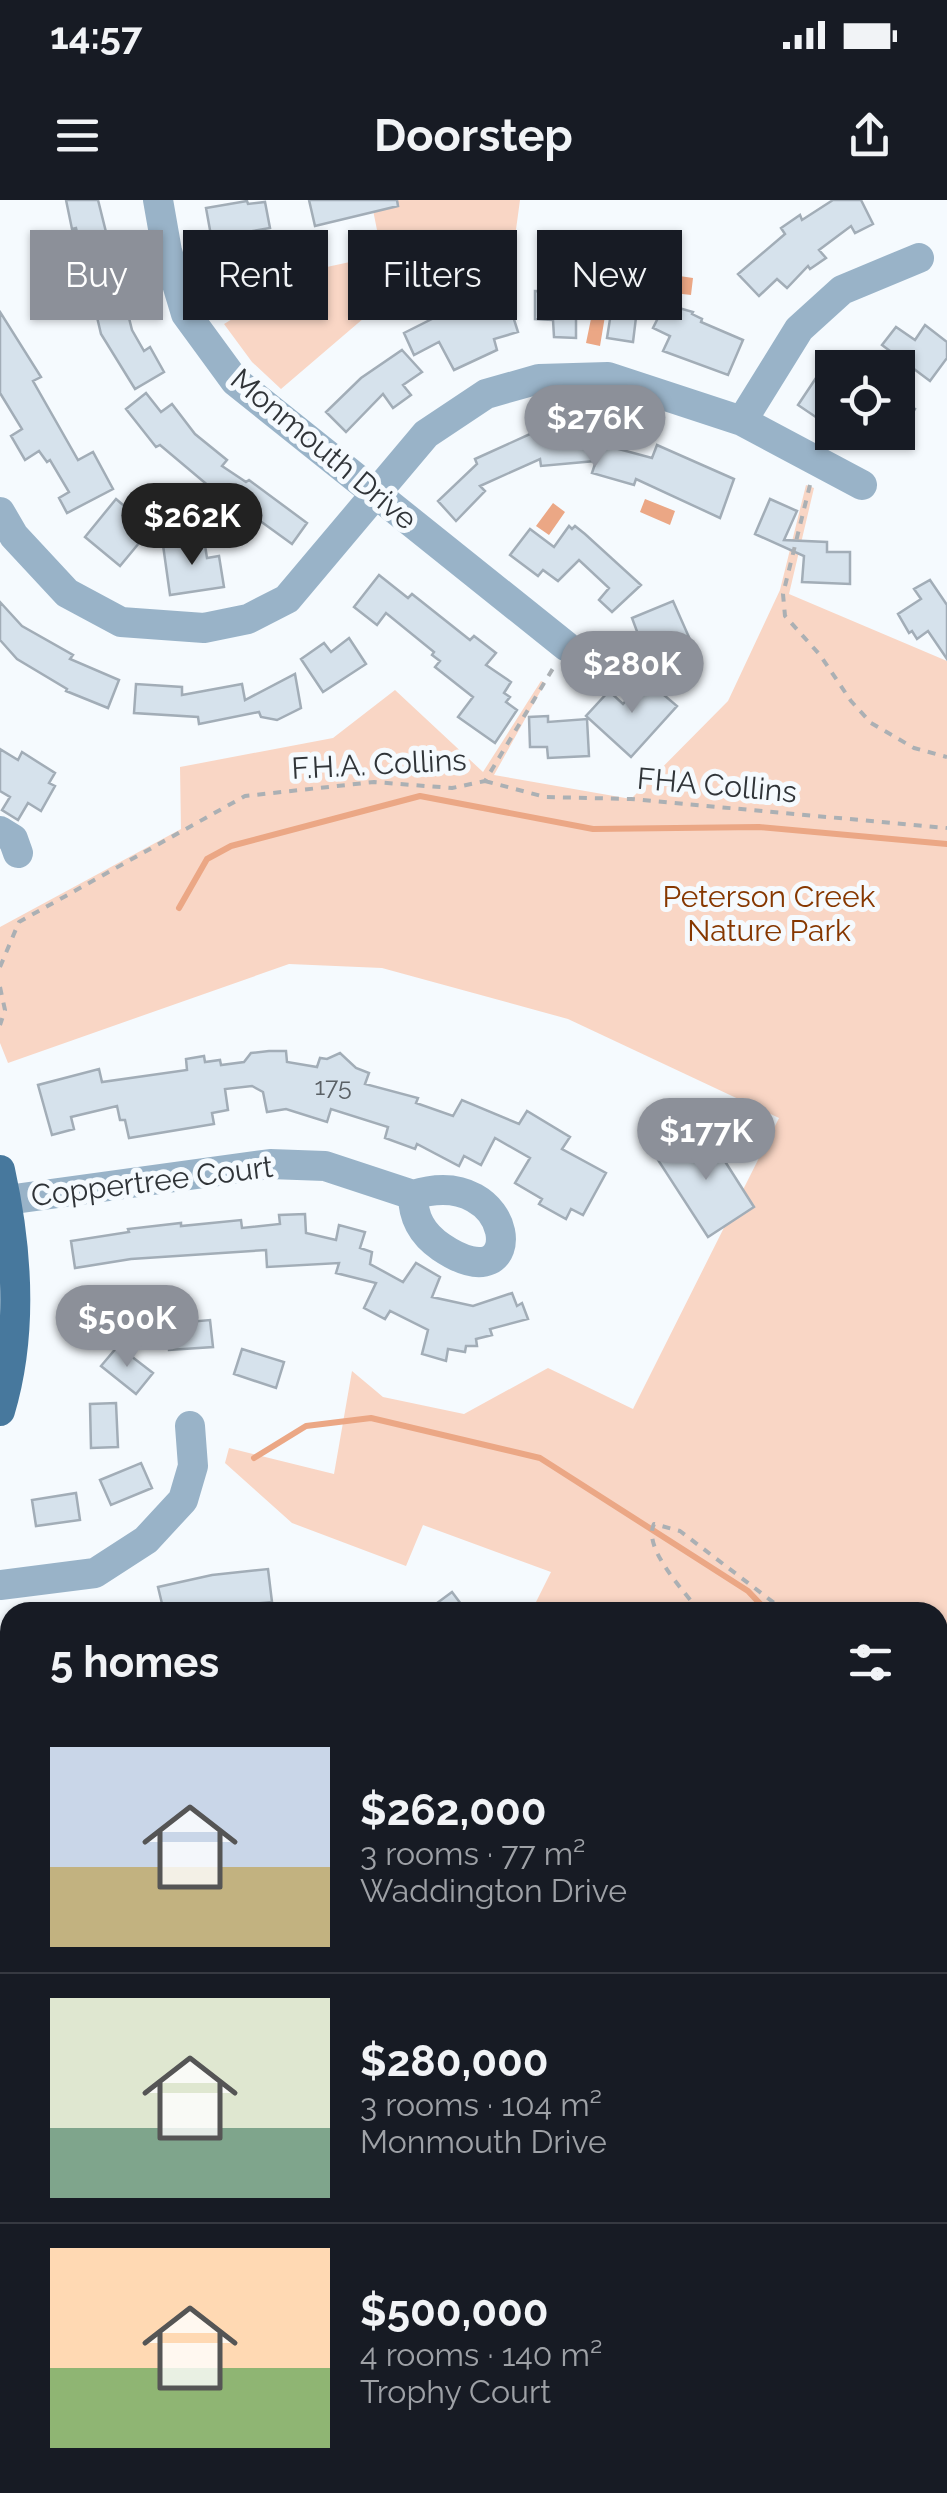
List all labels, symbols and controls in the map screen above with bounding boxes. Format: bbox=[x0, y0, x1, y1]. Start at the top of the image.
text: 14:57 bbox=[50, 13, 142, 58]
icon: menu bbox=[50, 108, 105, 163]
icon: share bbox=[842, 108, 897, 163]
text: Doorstep bbox=[374, 109, 573, 162]
chip: Buy bbox=[30, 230, 163, 320]
chip: Rent bbox=[183, 230, 328, 320]
chip: Filters bbox=[348, 230, 517, 320]
chip: New bbox=[537, 230, 682, 320]
map controls bbox=[815, 350, 915, 450]
button: locate bbox=[815, 350, 915, 450]
street label: Monmouth Drive bbox=[224, 361, 424, 537]
pin: $276K bbox=[525, 385, 665, 470]
text: $276K bbox=[546, 399, 644, 436]
pin: $262K bbox=[122, 483, 262, 568]
text: $262K bbox=[143, 497, 241, 534]
pin: $280K bbox=[562, 631, 702, 716]
text: $280K bbox=[583, 645, 681, 682]
street label: F.H.A. Collins bbox=[291, 742, 467, 786]
street label: FHA Collins bbox=[636, 761, 798, 809]
park label: Peterson Creek Nature Park bbox=[663, 879, 876, 948]
house number: 175 bbox=[314, 1071, 352, 1101]
pin: $177K bbox=[636, 1098, 776, 1183]
text: $177K bbox=[659, 1112, 753, 1149]
street label: Coppertree Court bbox=[29, 1149, 275, 1213]
pin: $500K bbox=[57, 1285, 197, 1370]
text: $500K bbox=[78, 1299, 176, 1336]
icon: filters bbox=[843, 1635, 898, 1690]
text: 5 homes bbox=[50, 1638, 219, 1687]
text: $262,000 bbox=[360, 1786, 547, 1835]
icon: home bbox=[130, 1787, 250, 1907]
text: 3 rooms · 77 m² bbox=[360, 1835, 586, 1872]
text: Waddington Drive bbox=[360, 1872, 627, 1909]
text: $280,000 bbox=[360, 2037, 549, 2086]
icon: home bbox=[130, 2038, 250, 2158]
text: 3 rooms · 104 m² bbox=[360, 2086, 602, 2123]
text: Monmouth Drive bbox=[360, 2123, 607, 2160]
text: $500,000 bbox=[360, 2287, 549, 2336]
icon: home bbox=[130, 2288, 250, 2408]
text: 4 rooms · 140 m² bbox=[360, 2336, 602, 2373]
text: Trophy Court bbox=[360, 2373, 551, 2410]

